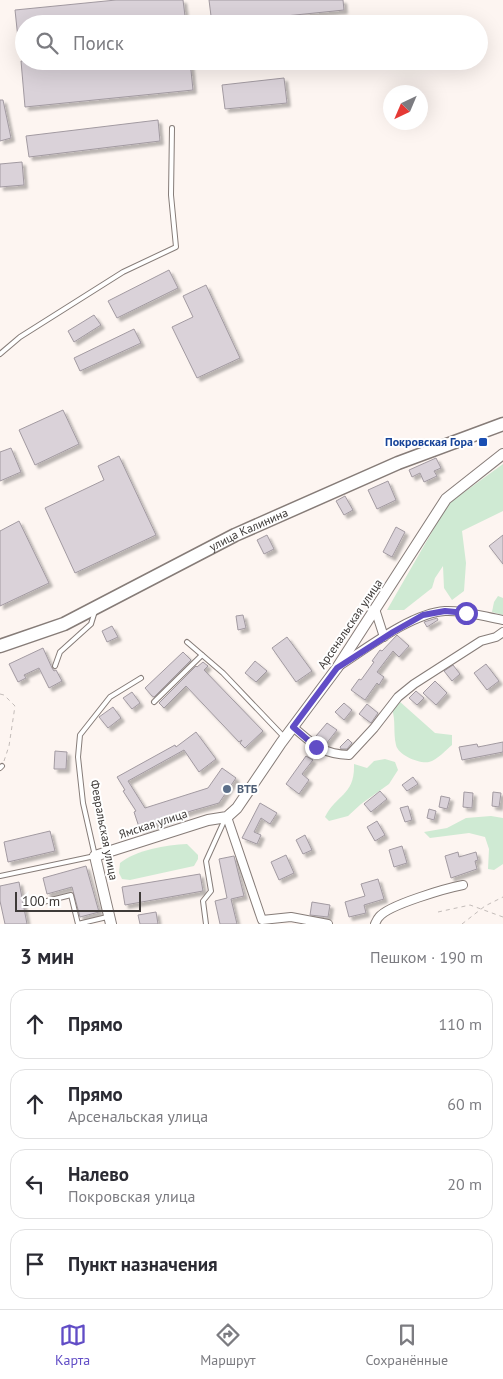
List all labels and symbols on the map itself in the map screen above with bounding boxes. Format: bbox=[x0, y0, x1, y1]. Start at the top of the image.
north arrow bbox=[383, 85, 428, 130]
place label: Покровская Гора bbox=[385, 434, 473, 449]
marker: Покровская Гора bbox=[477, 436, 489, 448]
street label: улица Калинина bbox=[206, 505, 290, 554]
street label: Арсенальская улица bbox=[314, 576, 385, 672]
route start bbox=[455, 602, 478, 625]
route end bbox=[305, 736, 328, 759]
street label: Февральская улица bbox=[87, 778, 122, 881]
place label: ВТБ bbox=[237, 781, 258, 796]
marker: ВТБ bbox=[221, 783, 233, 795]
street label: Ямская улица bbox=[117, 805, 189, 842]
scale bar bbox=[15, 889, 141, 912]

